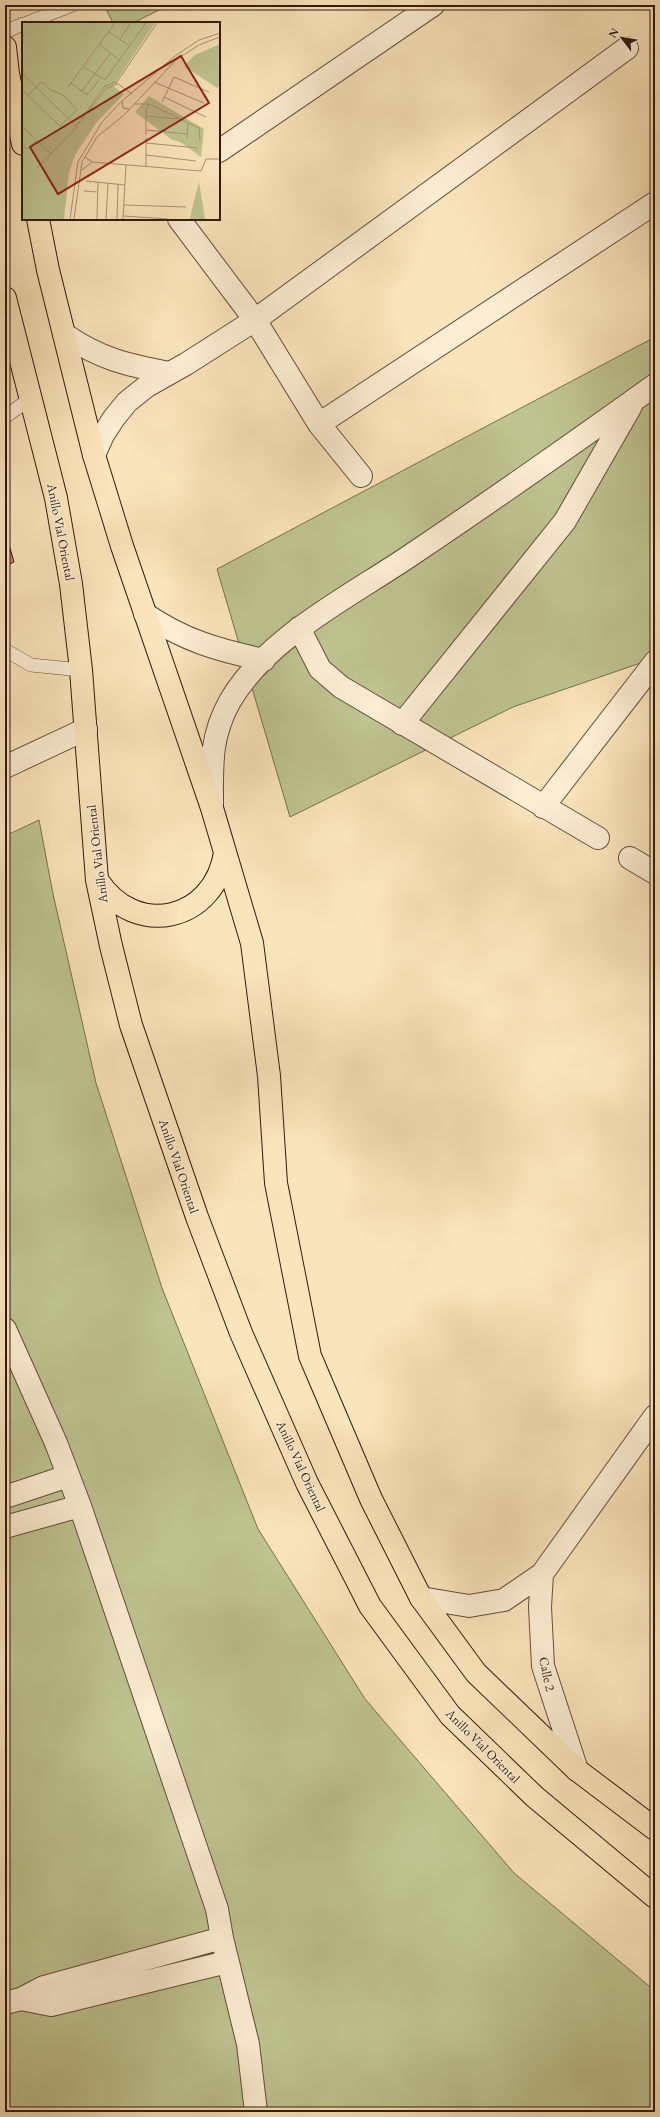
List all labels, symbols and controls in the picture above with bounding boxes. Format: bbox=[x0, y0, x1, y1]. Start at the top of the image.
north arrow bbox=[602, 18, 642, 58]
inset map bbox=[22, 22, 220, 220]
text: N bbox=[605, 25, 622, 40]
street label: Anillo Vial Oriental bbox=[43, 481, 79, 582]
street label: Anillo Vial Oriental bbox=[83, 804, 112, 905]
street label: Anillo Vial Oriental bbox=[155, 1116, 203, 1215]
street label: Anillo Vial Oriental bbox=[272, 1417, 330, 1514]
street label: Calle 2 bbox=[535, 1655, 559, 1693]
street label: Anillo Vial Oriental bbox=[441, 1704, 524, 1787]

